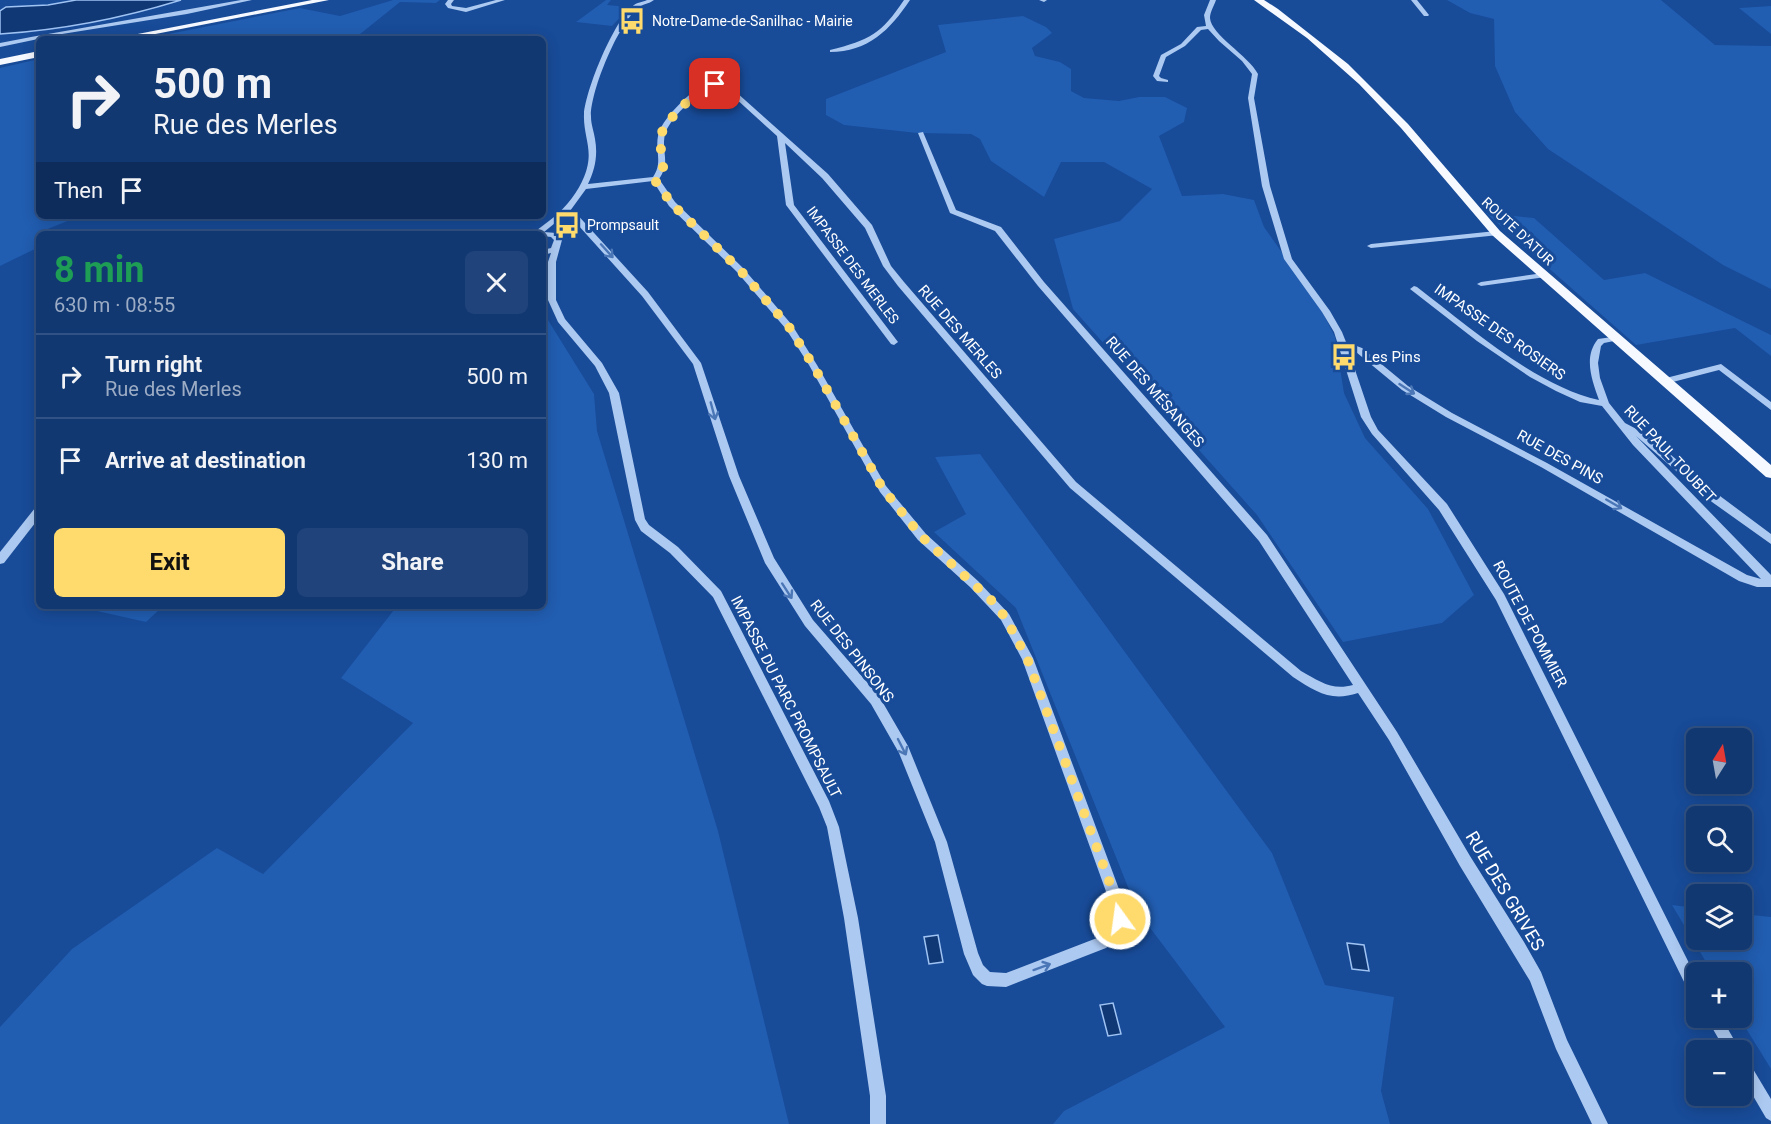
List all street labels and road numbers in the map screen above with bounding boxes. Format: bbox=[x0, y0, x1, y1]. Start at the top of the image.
street label: ROUTE D'ATUR bbox=[1479, 194, 1557, 269]
street label: IMPASSE DES MERLES bbox=[804, 203, 902, 327]
street label: IMPASSE DES ROSIERS bbox=[1431, 280, 1569, 384]
street label: RUE DES MERLES bbox=[914, 281, 1006, 383]
street label: RUE DES MÉSANGES bbox=[1102, 333, 1208, 451]
street label: RUE PAUL TOUBET bbox=[1620, 402, 1720, 506]
street label: RUE DES PINS bbox=[1514, 426, 1606, 488]
street label: ROUTE DE POMMIER bbox=[1489, 558, 1571, 690]
street label: IMPASSE DU PARC PROMPSAULT bbox=[727, 593, 845, 801]
street label: RUE DES PINSONS bbox=[806, 596, 898, 706]
street label: RUE DES GRIVES bbox=[1462, 827, 1549, 954]

